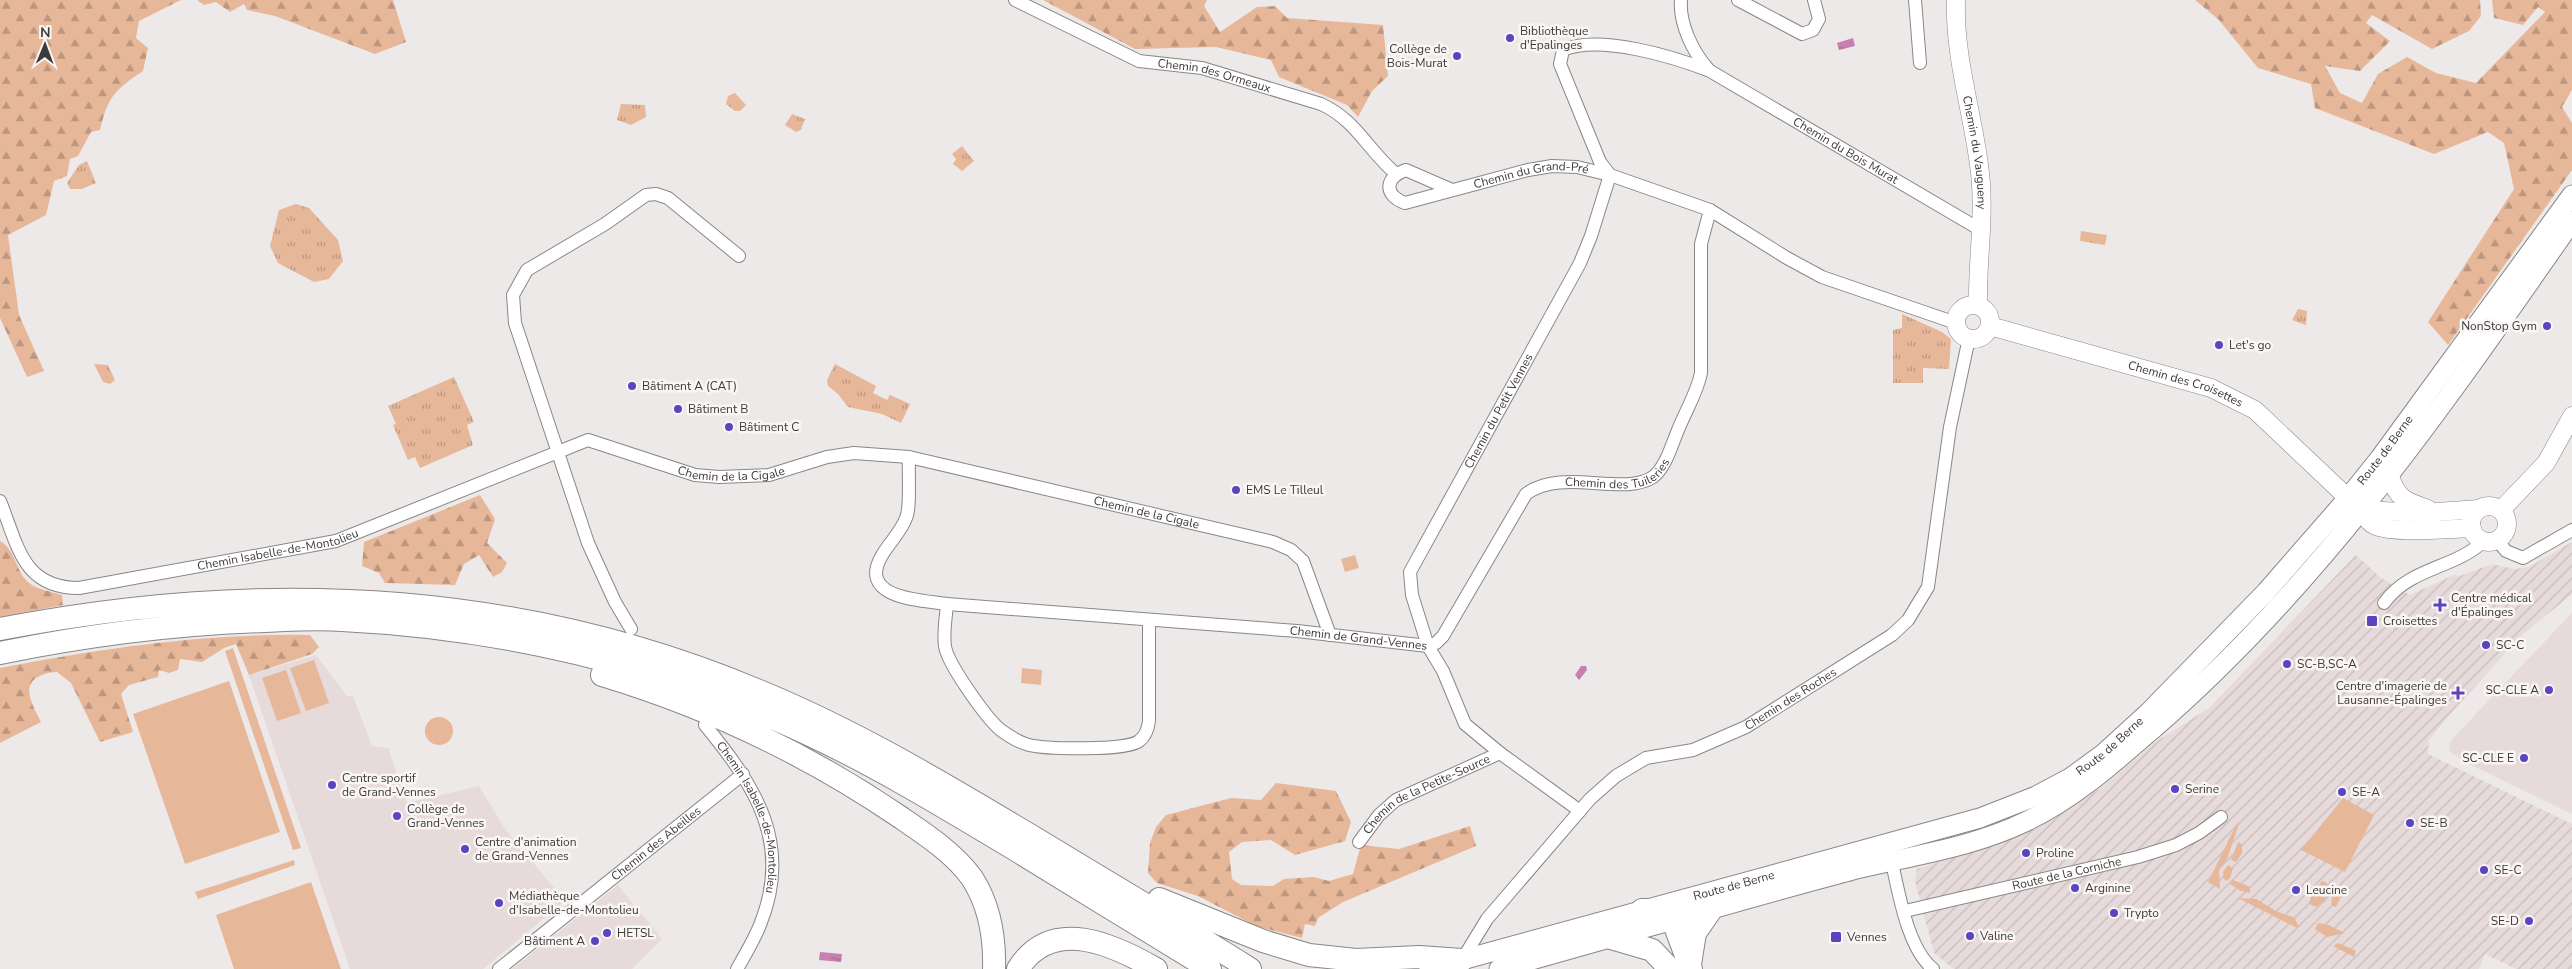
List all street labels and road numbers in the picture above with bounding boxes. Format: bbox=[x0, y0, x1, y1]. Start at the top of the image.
street label: Chemin des Ormeaux bbox=[1157, 55, 1273, 97]
street label: Chemin du Vaugueny bbox=[1959, 94, 1990, 210]
street label: Chemin du Bois Murat bbox=[1790, 113, 1902, 188]
street label: Chemin du Grand-Pré bbox=[1472, 158, 1590, 192]
street label: Chemin du Petit Vennes bbox=[1460, 351, 1537, 471]
street label: Chemin des Croisettes bbox=[2126, 357, 2246, 411]
street label: Route de Berne bbox=[2354, 412, 2417, 488]
street label: Chemin des Tuileries bbox=[1565, 455, 1673, 492]
street label: Chemin de la Cigale bbox=[676, 462, 787, 485]
street label: Chemin de la Cigale bbox=[1092, 492, 1201, 533]
street label: Chemin Isabelle-de-Montolieu bbox=[196, 525, 361, 574]
street label: Chemin de Grand-Vennes bbox=[1289, 622, 1428, 654]
street label: Chemin des Roches bbox=[1742, 664, 1840, 734]
street label: Route de Berne bbox=[2073, 713, 2147, 779]
street label: Chemin Isabelle-de-Montolieu bbox=[713, 738, 781, 895]
street label: Chemin de la Petite-Source bbox=[1359, 751, 1492, 837]
street label: Chemin des Abeilles bbox=[608, 803, 704, 884]
street label: Route de la Corniche bbox=[2011, 853, 2123, 894]
street label: Route de Berne bbox=[1691, 867, 1776, 904]

